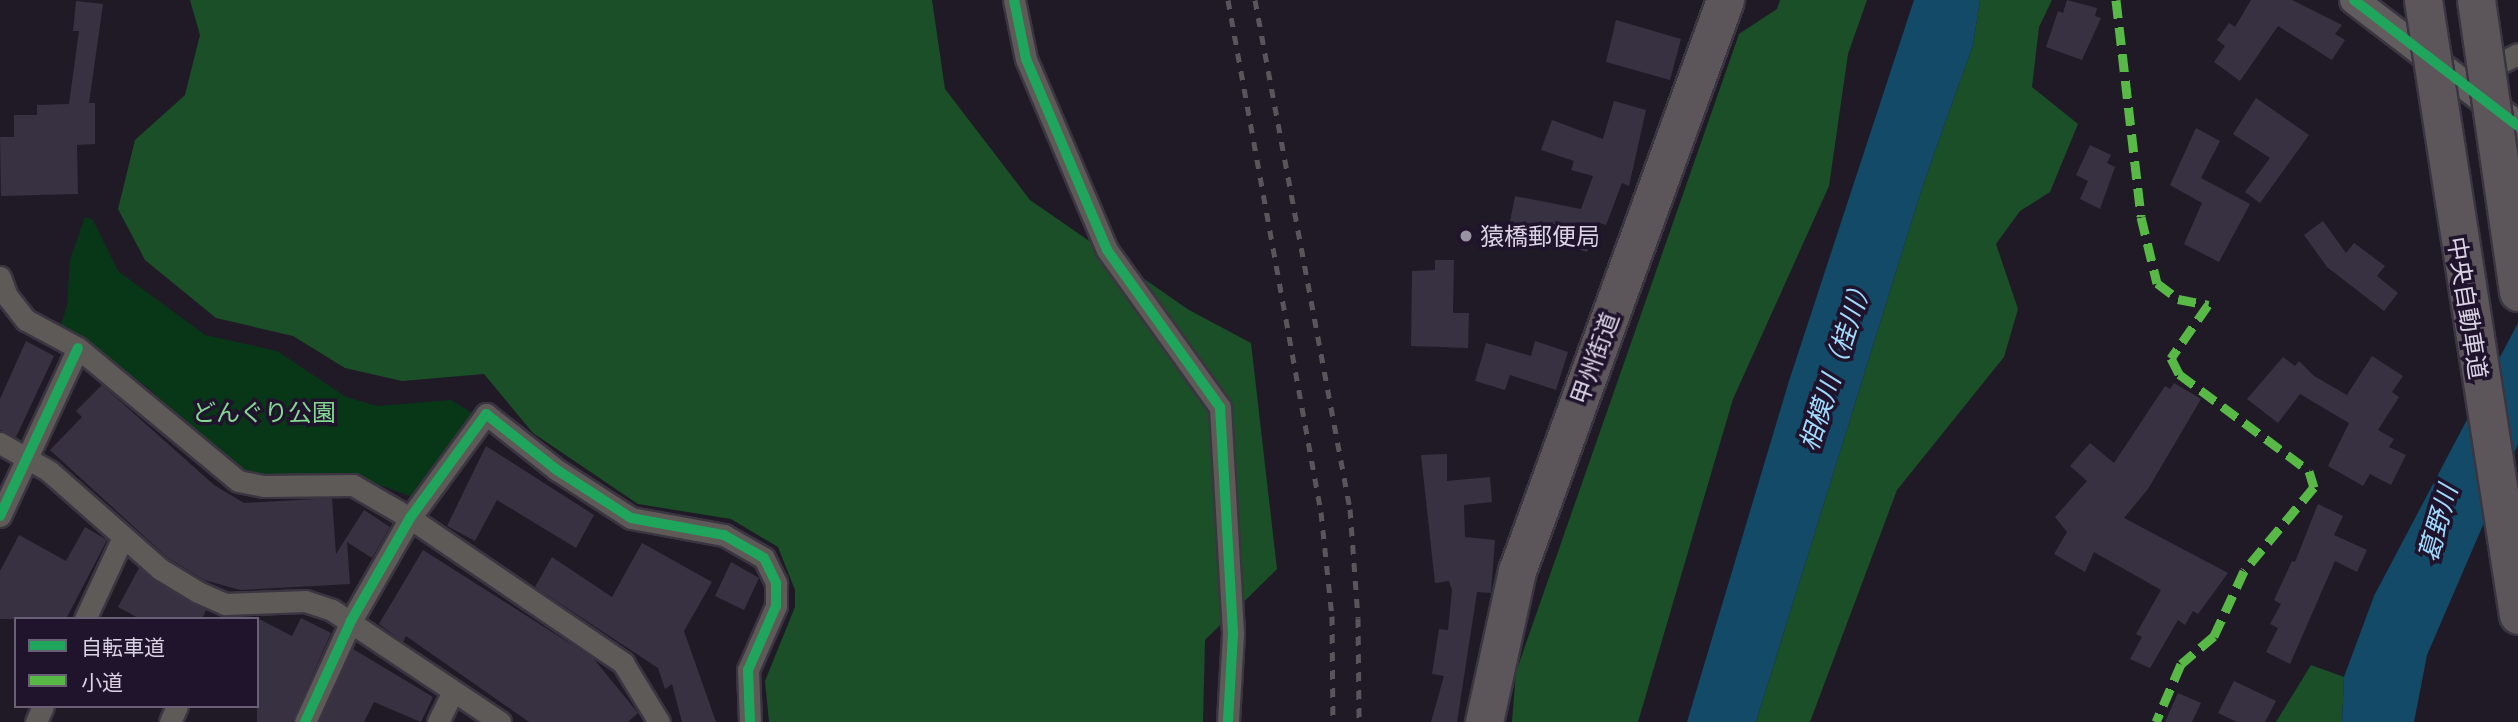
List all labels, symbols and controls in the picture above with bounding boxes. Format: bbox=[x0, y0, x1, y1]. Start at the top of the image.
place label: 猿橋郵便局 bbox=[1480, 222, 1600, 250]
marker: 猿橋郵便局 bbox=[1458, 228, 1474, 244]
street label: 中央自動車道 bbox=[2443, 235, 2493, 381]
water label: 相模川（桂川） bbox=[1792, 272, 1878, 454]
street label: 甲州街道 bbox=[1564, 308, 1624, 408]
park label: どんぐり公園 bbox=[192, 398, 336, 426]
water label: 葛野川 bbox=[2411, 481, 2463, 565]
legend bbox=[14, 617, 259, 708]
text: 自転車道 bbox=[81, 634, 165, 659]
text: 小道 bbox=[81, 669, 123, 694]

